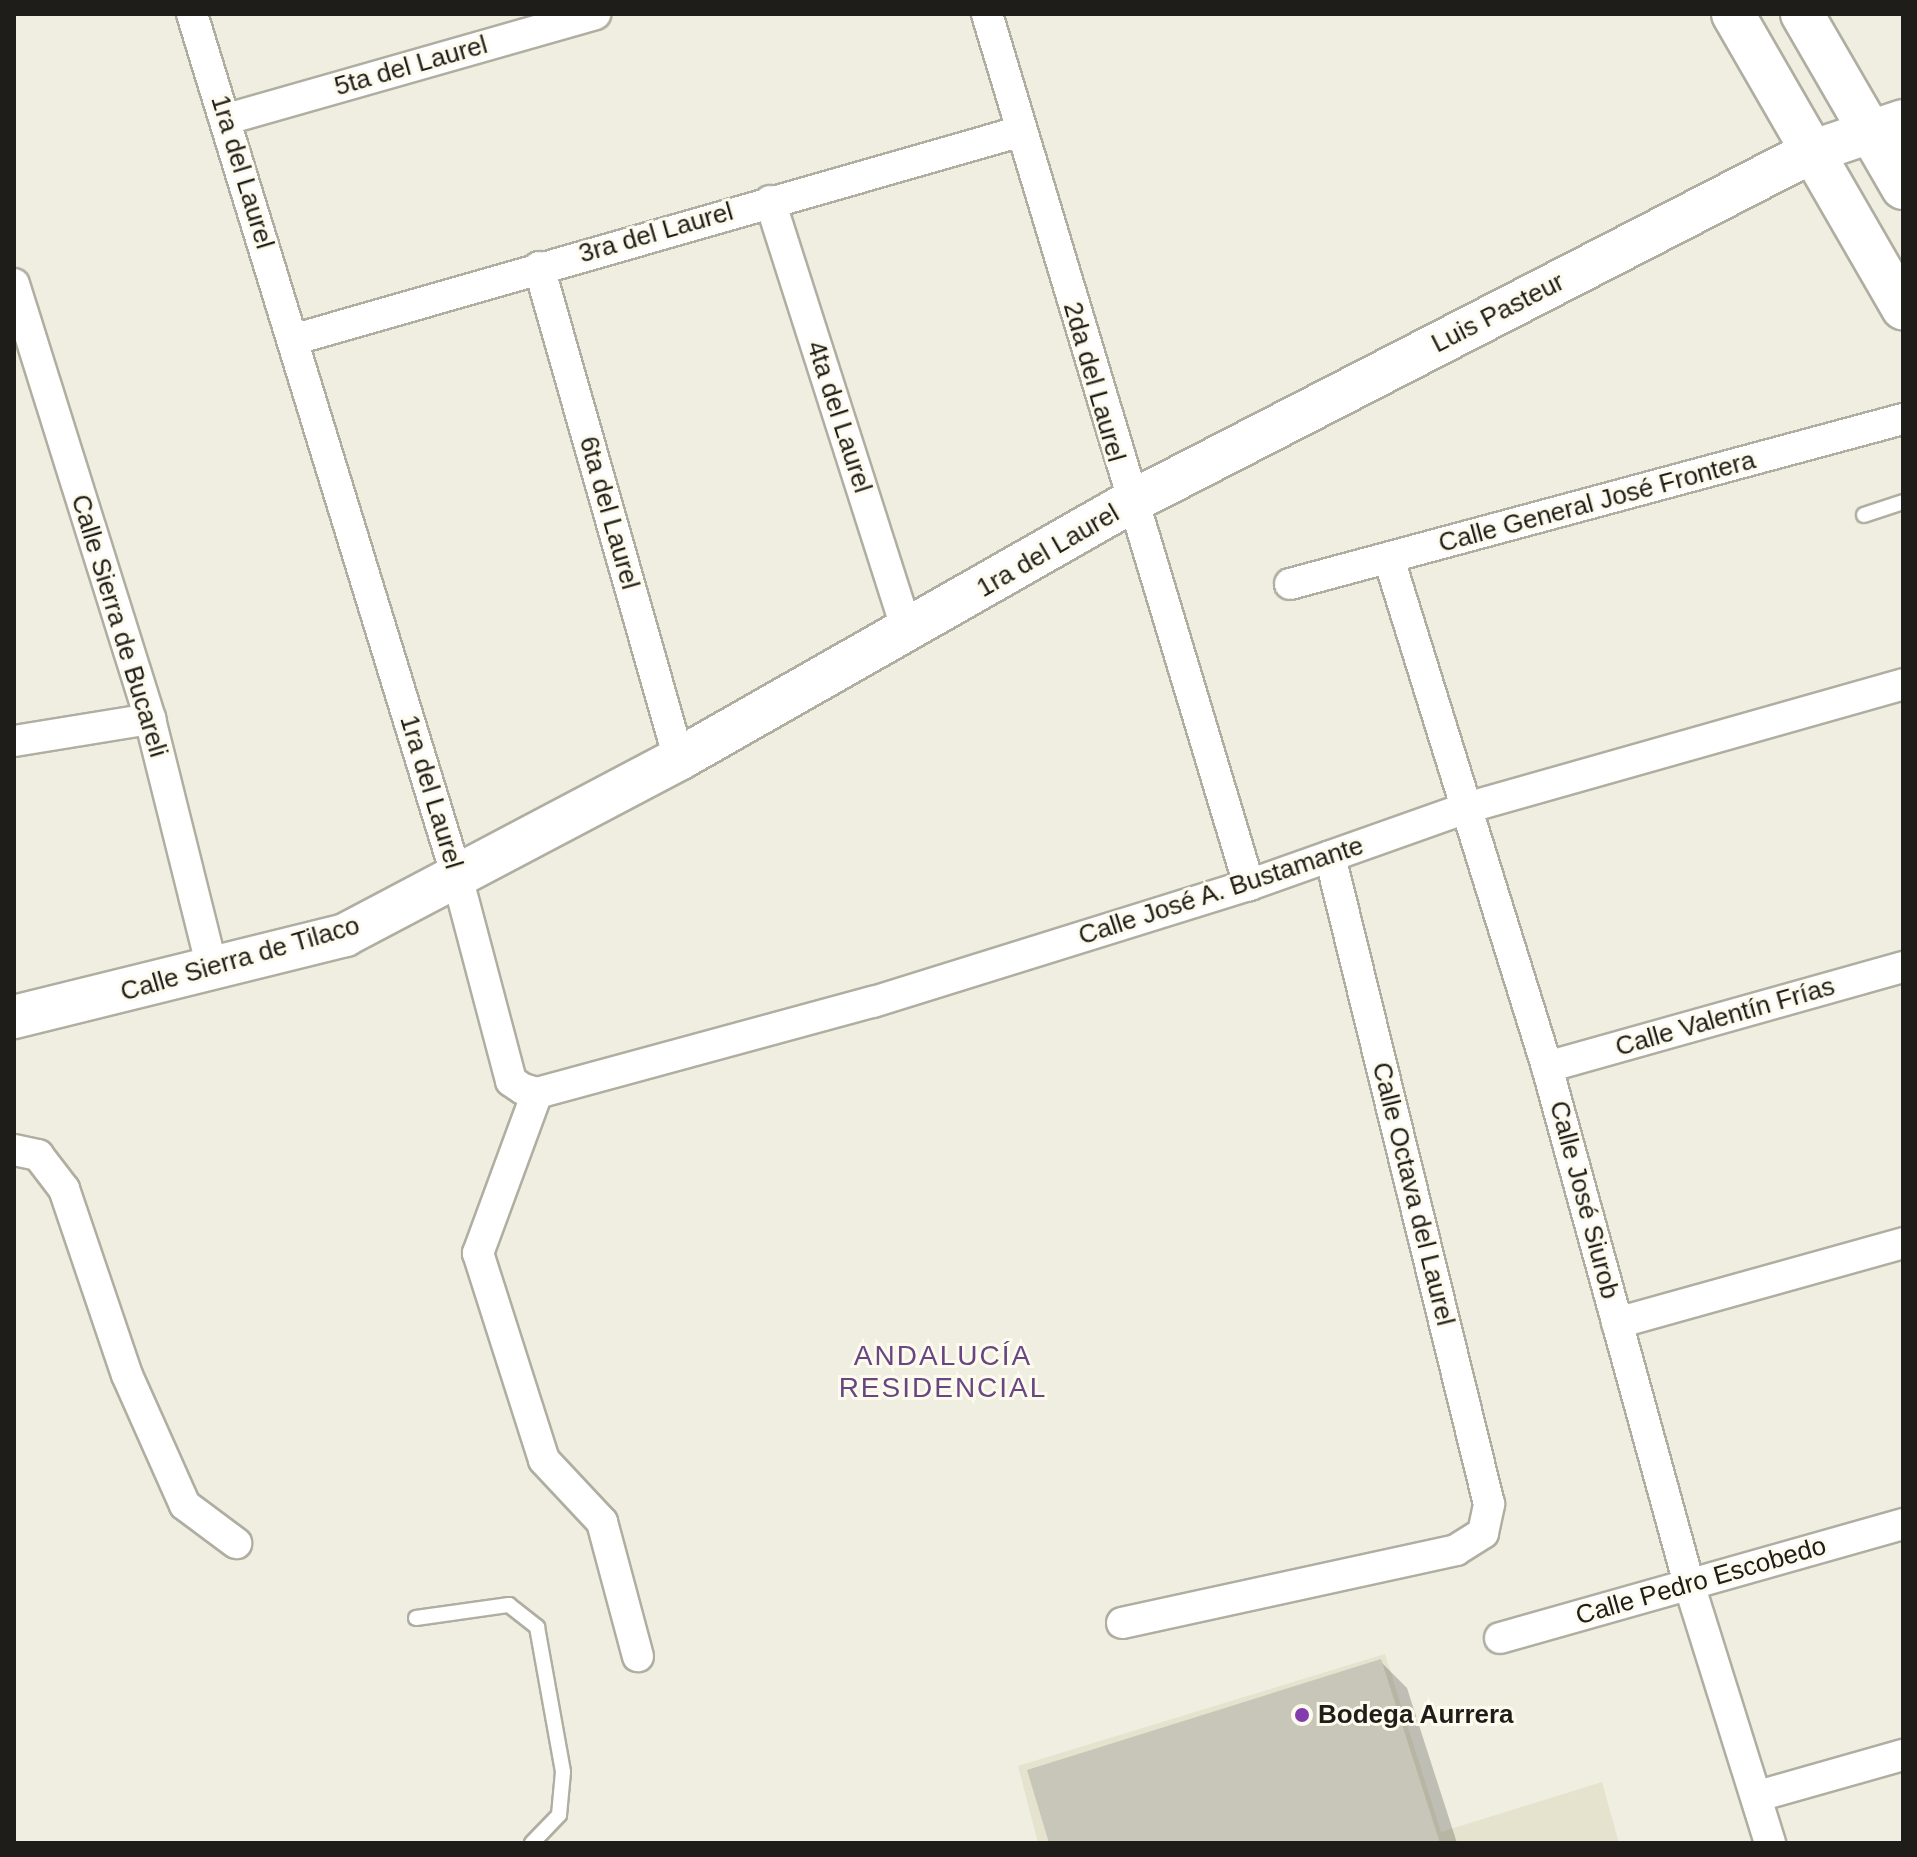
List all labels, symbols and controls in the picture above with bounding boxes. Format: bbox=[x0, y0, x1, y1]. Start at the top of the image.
street label: 5ta del Laurel bbox=[331, 29, 491, 103]
street label: 1ra del Laurel bbox=[204, 91, 280, 253]
street label: 3ra del Laurel bbox=[575, 196, 737, 270]
street label: Luis Pasteur bbox=[1427, 266, 1569, 360]
street label: 2da del Laurel bbox=[1056, 298, 1132, 466]
street label: 4ta del Laurel bbox=[800, 337, 878, 497]
street label: 6ta del Laurel bbox=[572, 433, 646, 593]
street label: Calle General José Frontera bbox=[1435, 445, 1759, 559]
street label: Calle Sierra de Bucareli bbox=[64, 491, 174, 761]
street label: 1ra del Laurel bbox=[971, 498, 1125, 604]
street label: 1ra del Laurel bbox=[393, 711, 469, 873]
street label: Calle José A. Bustamante bbox=[1074, 830, 1368, 952]
street label: Calle Sierra de Tilaco bbox=[117, 910, 363, 1008]
street label: Calle Valentín Frías bbox=[1612, 971, 1838, 1063]
street label: Calle Octava del Laurel bbox=[1365, 1059, 1461, 1329]
street label: Calle José Siurob bbox=[1543, 1098, 1625, 1302]
district label: ANDALUCÍA RESIDENCIAL bbox=[839, 1339, 1047, 1405]
street label: Calle Pedro Escobedo bbox=[1572, 1530, 1830, 1632]
place label: Bodega Aurrera bbox=[1318, 1699, 1514, 1731]
marker: Bodega Aurrera bbox=[1293, 1706, 1311, 1724]

